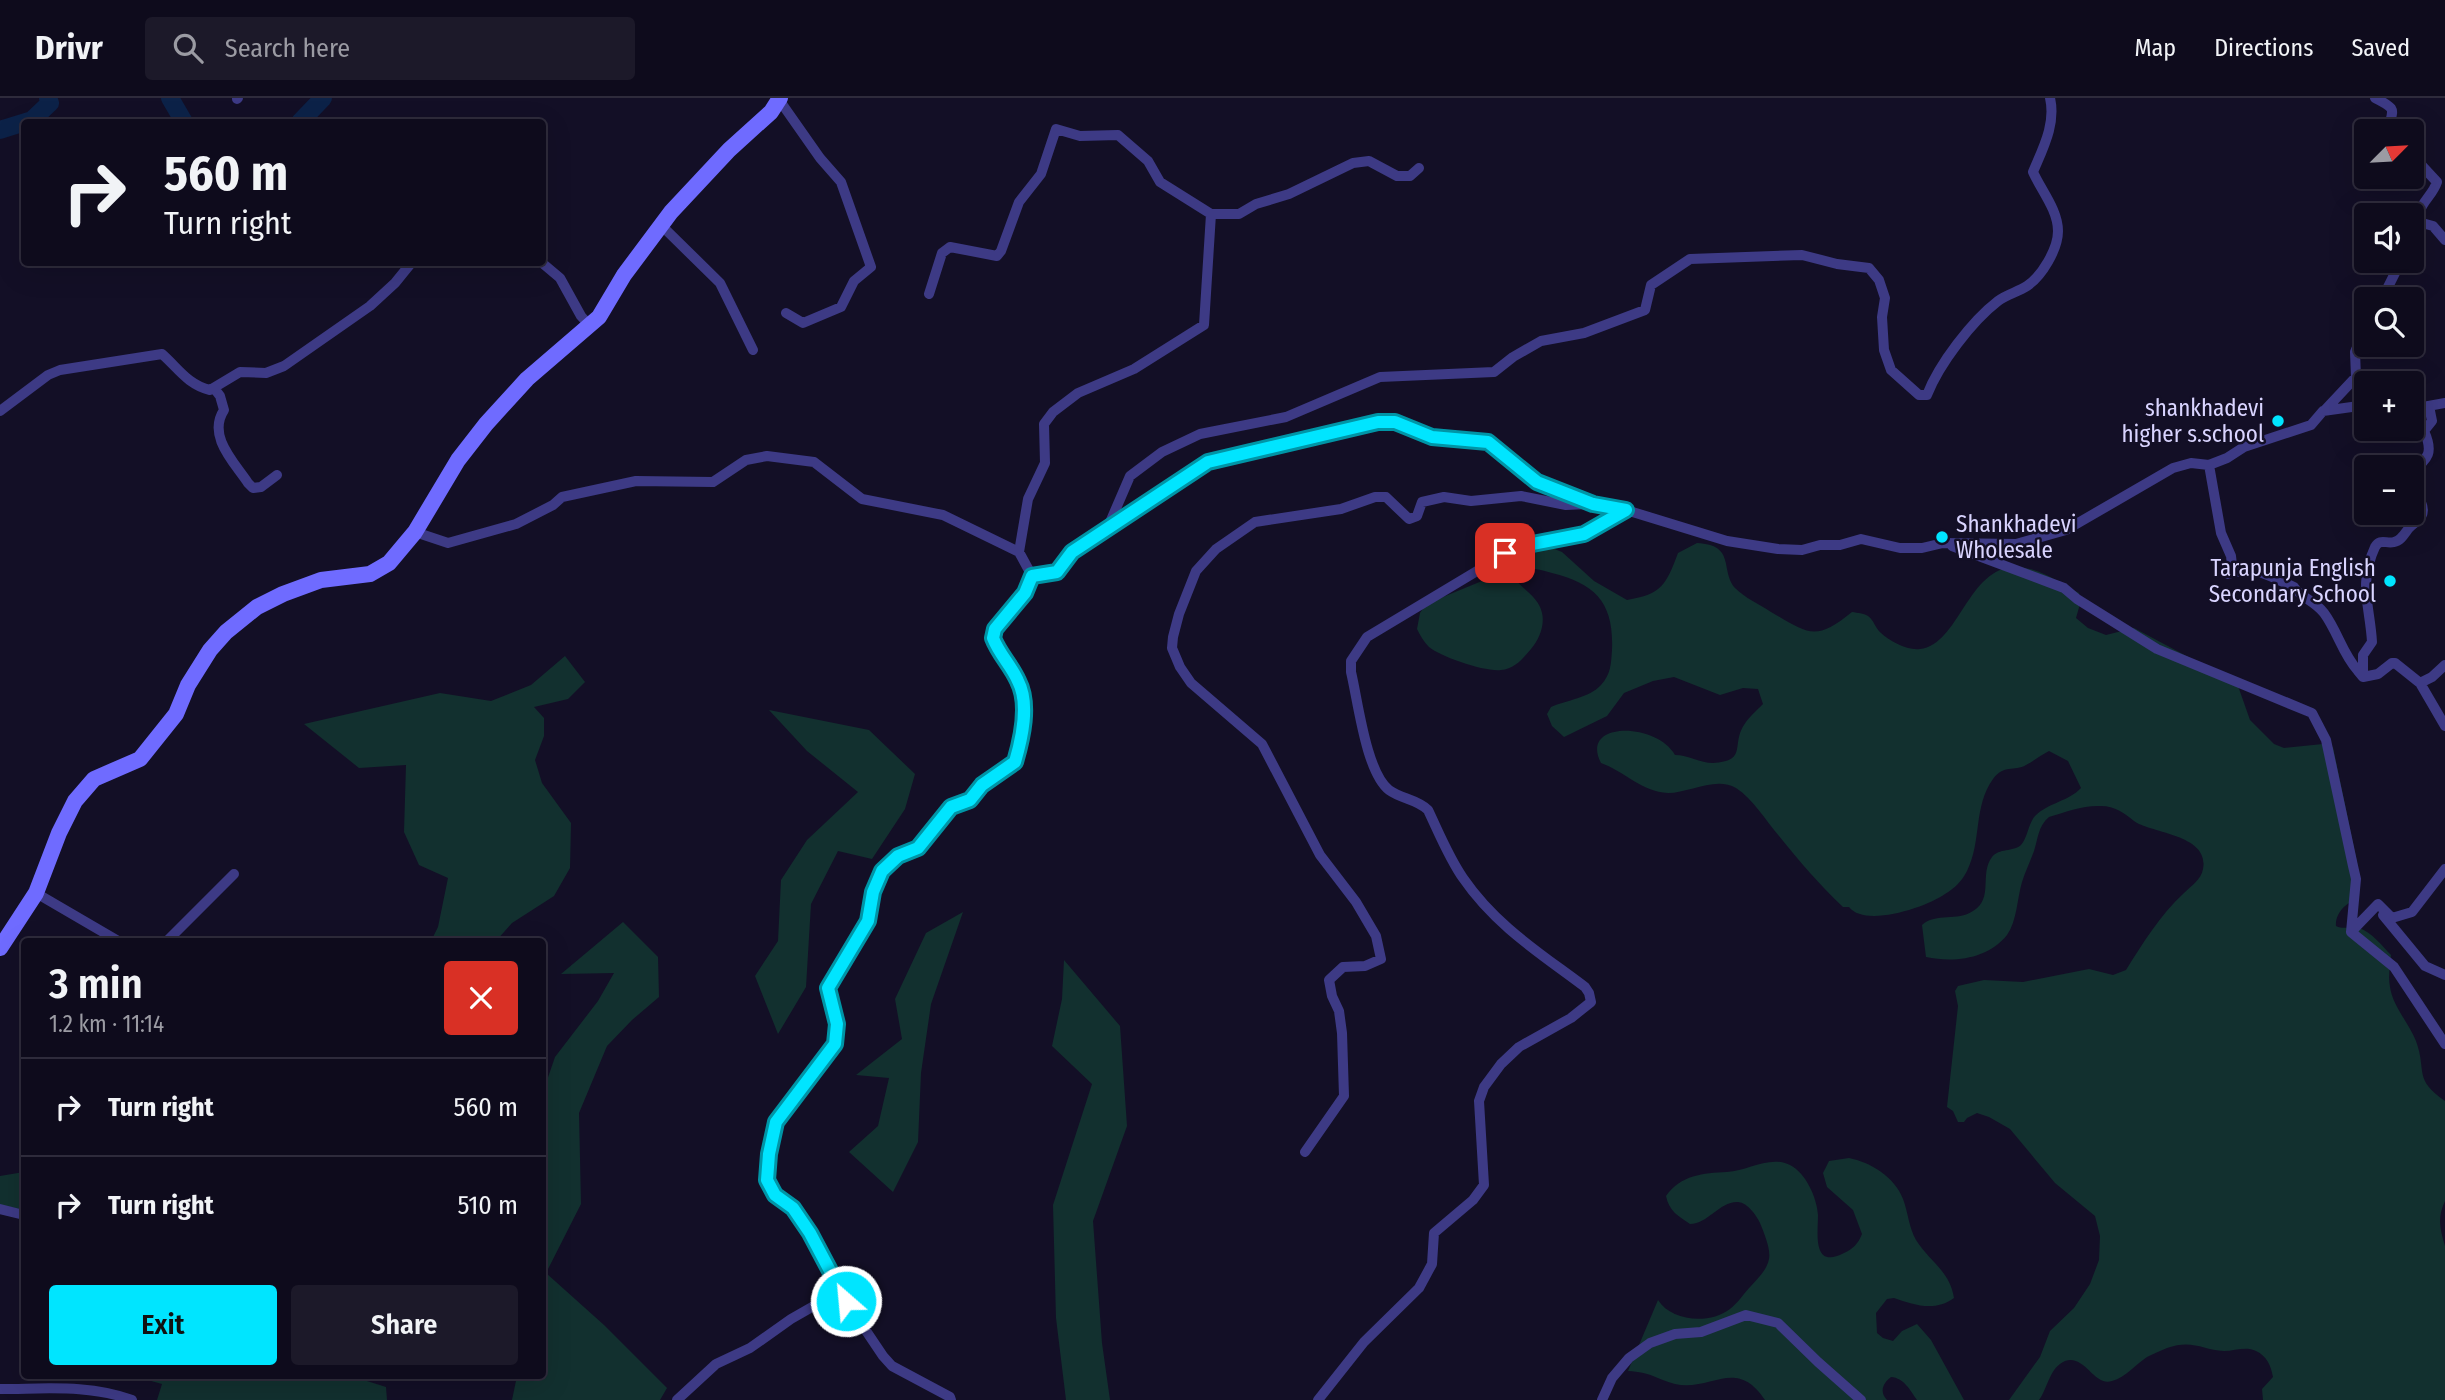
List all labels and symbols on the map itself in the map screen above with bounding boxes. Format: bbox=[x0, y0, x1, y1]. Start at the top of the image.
north arrow bbox=[2354, 119, 2424, 189]
place label: shankhadevi higher s.school bbox=[2122, 394, 2264, 448]
marker: shankhadevi higher s.school bbox=[2270, 413, 2286, 429]
place label: Shankhadevi Wholesale bbox=[1956, 510, 2077, 564]
pin bbox=[1475, 523, 1535, 583]
marker: Shankhadevi Wholesale bbox=[1934, 529, 1950, 545]
place label: Tarapunja English Secondary School bbox=[2209, 554, 2376, 608]
marker: Tarapunja English Secondary School bbox=[2382, 573, 2398, 589]
position arrow bbox=[809, 1264, 883, 1338]

